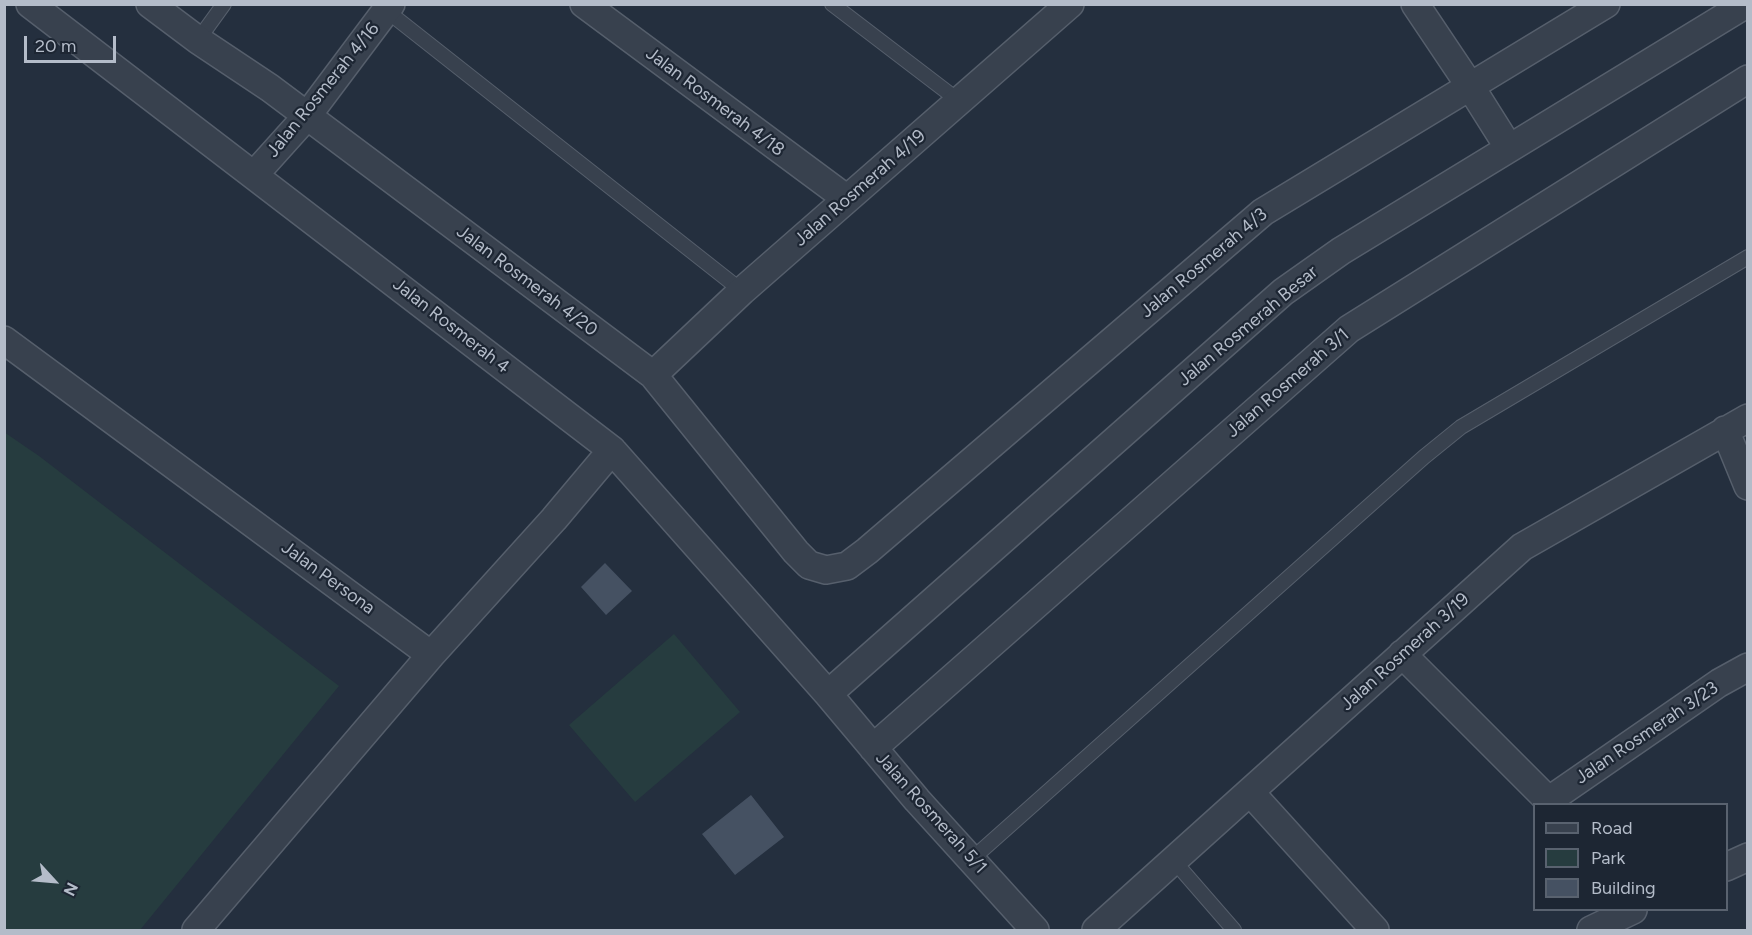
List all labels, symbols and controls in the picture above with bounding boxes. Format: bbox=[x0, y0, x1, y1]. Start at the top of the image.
street label: Jalan Rosmerah 4/16 bbox=[262, 18, 384, 162]
scale bar bbox=[27, 24, 118, 62]
text: 20 m bbox=[35, 35, 76, 57]
street label: Jalan Rosmerah 4/18 bbox=[642, 43, 788, 161]
street label: Jalan Rosmerah 4/19 bbox=[790, 125, 930, 251]
street label: Jalan Rosmerah 4/3 bbox=[1136, 204, 1272, 322]
street label: Jalan Rosmerah 4/20 bbox=[452, 221, 602, 341]
street label: Jalan Rosmerah Besar bbox=[1174, 261, 1322, 391]
street label: Jalan Rosmerah 4 bbox=[388, 274, 514, 378]
street label: Jalan Rosmerah 3/1 bbox=[1222, 324, 1354, 442]
street label: Jalan Persona bbox=[277, 537, 379, 619]
street label: Jalan Rosmerah 3/19 bbox=[1336, 589, 1474, 715]
street label: Jalan Rosmerah 3/23 bbox=[1571, 677, 1723, 789]
street label: Jalan Rosmerah 5/1 bbox=[871, 748, 991, 878]
legend bbox=[1533, 803, 1728, 911]
text: Road bbox=[1591, 817, 1632, 839]
text: Park bbox=[1591, 847, 1625, 869]
north arrow bbox=[24, 851, 84, 911]
text: Building bbox=[1591, 877, 1656, 899]
text: N bbox=[59, 879, 82, 899]

